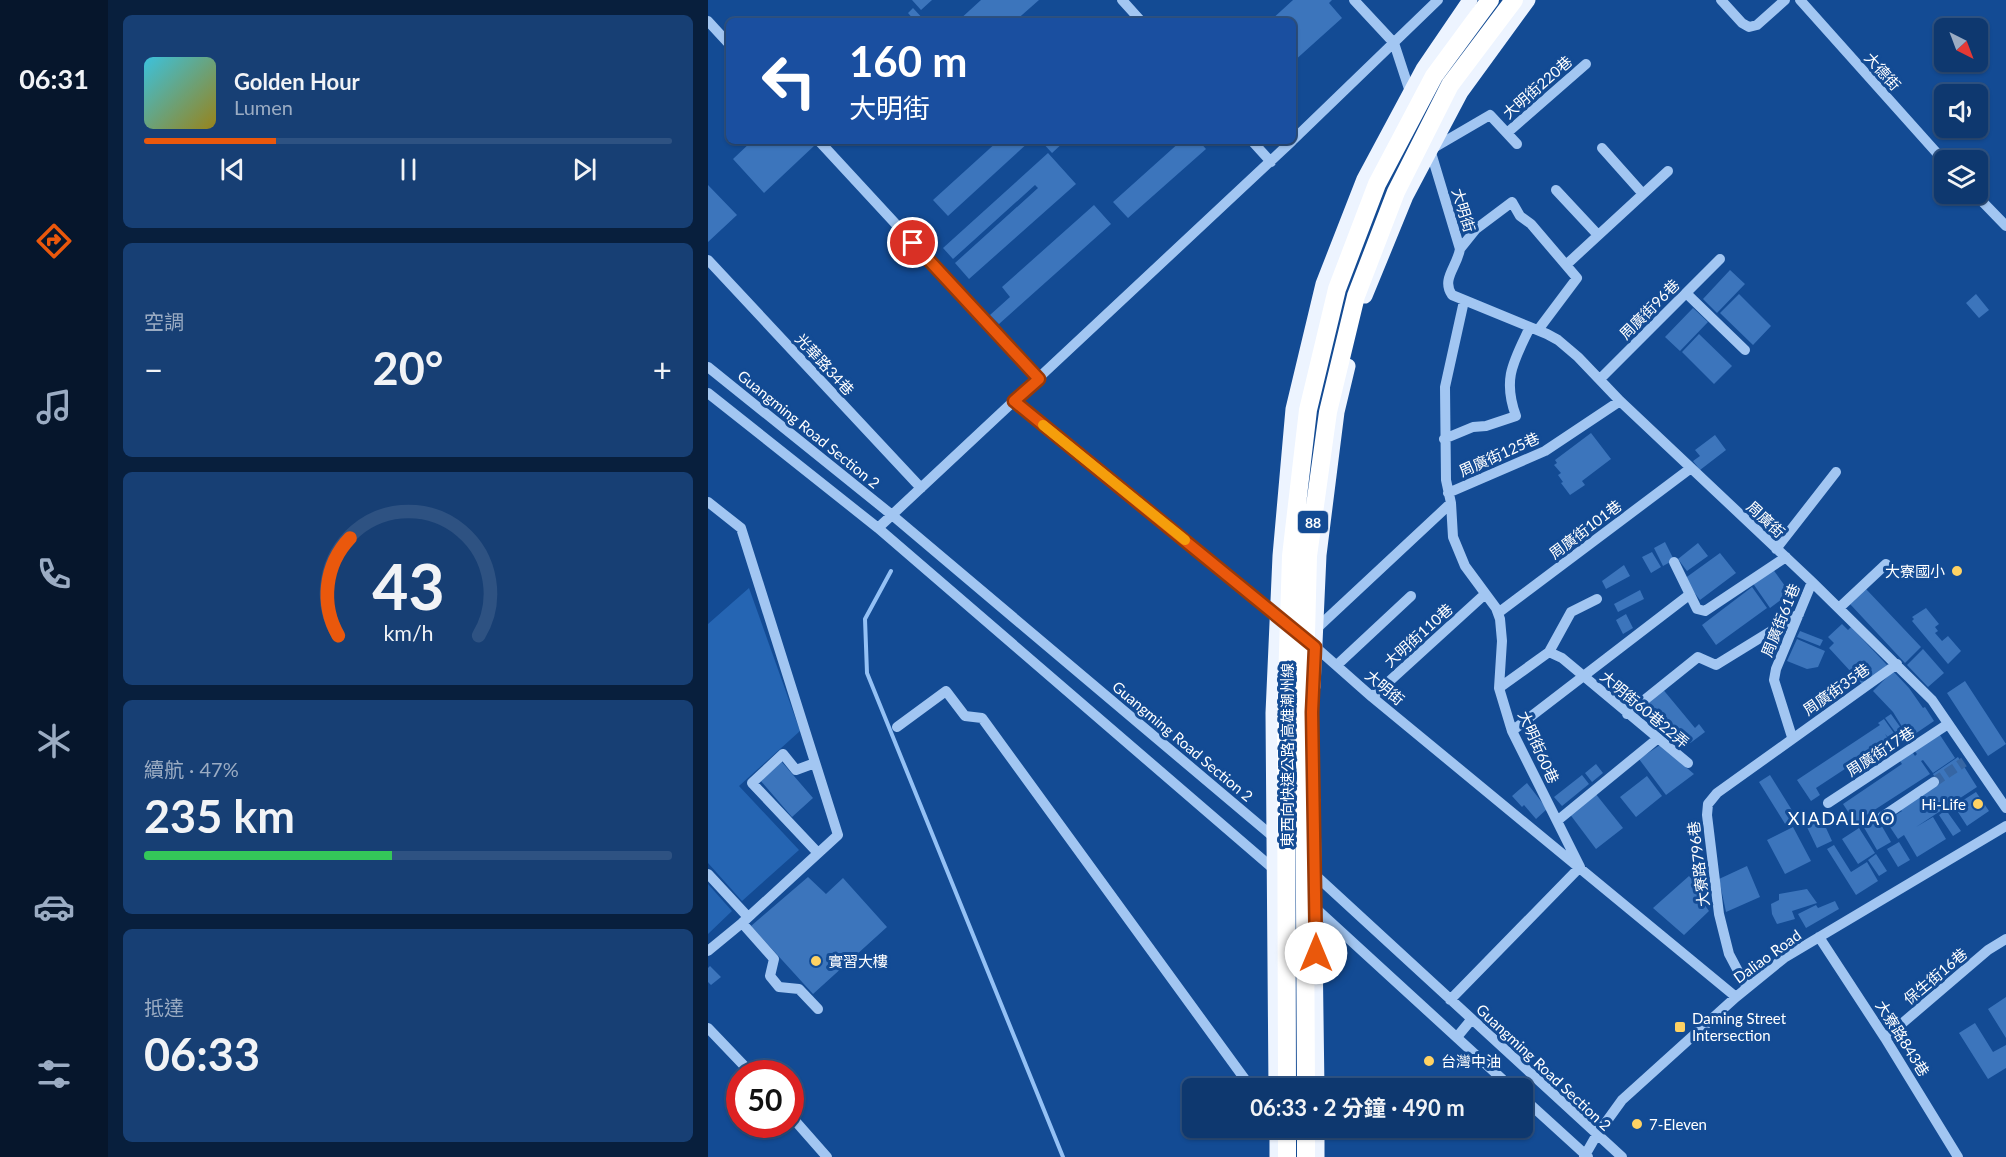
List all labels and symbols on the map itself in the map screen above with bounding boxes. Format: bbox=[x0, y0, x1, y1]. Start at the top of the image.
north arrow bbox=[1934, 18, 1988, 72]
street label: 大德街 bbox=[1861, 48, 1905, 94]
street label: 大明街220巷 bbox=[1499, 52, 1575, 122]
street label: 大明街 bbox=[1449, 186, 1479, 234]
pin bbox=[887, 217, 938, 268]
street label: 周廣街96巷 bbox=[1615, 275, 1683, 343]
street label: 光華路34巷 bbox=[792, 330, 858, 398]
street label: Guangming Road Section 2 bbox=[734, 366, 884, 492]
street label: 周廣街125巷 bbox=[1456, 428, 1542, 480]
street label: 周廣街101巷 bbox=[1545, 496, 1625, 562]
street label: 周廣街 bbox=[1743, 497, 1789, 541]
road number: 88 bbox=[1298, 511, 1328, 533]
place label: 大寮國小 bbox=[1885, 562, 1945, 580]
marker: 大寮國小 bbox=[1950, 564, 1964, 578]
street label: 周廣街61巷 bbox=[1757, 581, 1803, 659]
street label: 大明街110巷 bbox=[1380, 600, 1456, 670]
street label: 周廣街35巷 bbox=[1799, 659, 1873, 719]
street label: 東西向快速公路 高雄潮州線 bbox=[1278, 663, 1296, 847]
street label: 大明街 bbox=[1362, 666, 1408, 708]
street label: 大明街60巷22弄 bbox=[1597, 667, 1693, 751]
street label: Guangming Road Section 2 bbox=[1109, 677, 1257, 805]
street label: 大明街60巷 bbox=[1515, 708, 1563, 786]
street label: 周廣街17巷 bbox=[1843, 722, 1917, 780]
place label: Hi-Life bbox=[1921, 795, 1966, 813]
marker: Hi-Life bbox=[1971, 797, 1985, 811]
district label: XIADALIAO bbox=[1788, 807, 1896, 829]
street label: 大寮路796巷 bbox=[1684, 820, 1712, 908]
position arrow bbox=[1284, 921, 1348, 985]
street label: Daliao Road bbox=[1730, 926, 1804, 986]
street label: 保生街16巷 bbox=[1900, 944, 1970, 1008]
place label: 實習大樓 bbox=[828, 952, 888, 970]
marker: 實習大樓 bbox=[809, 954, 823, 968]
street label: 大寮路843巷 bbox=[1873, 997, 1933, 1079]
street label: Guangming Road Section 2 bbox=[1473, 1000, 1615, 1134]
place label: Daming Street Intersection bbox=[1692, 1009, 1787, 1044]
marker: Daming Street Intersection bbox=[1673, 1020, 1687, 1034]
place label: 台灣中油 bbox=[1441, 1052, 1501, 1070]
marker: 台灣中油 bbox=[1422, 1054, 1436, 1068]
speed limit sign: 50 bbox=[726, 1060, 804, 1138]
place label: 7-Eleven bbox=[1649, 1115, 1707, 1133]
marker: 7-Eleven bbox=[1630, 1117, 1644, 1131]

